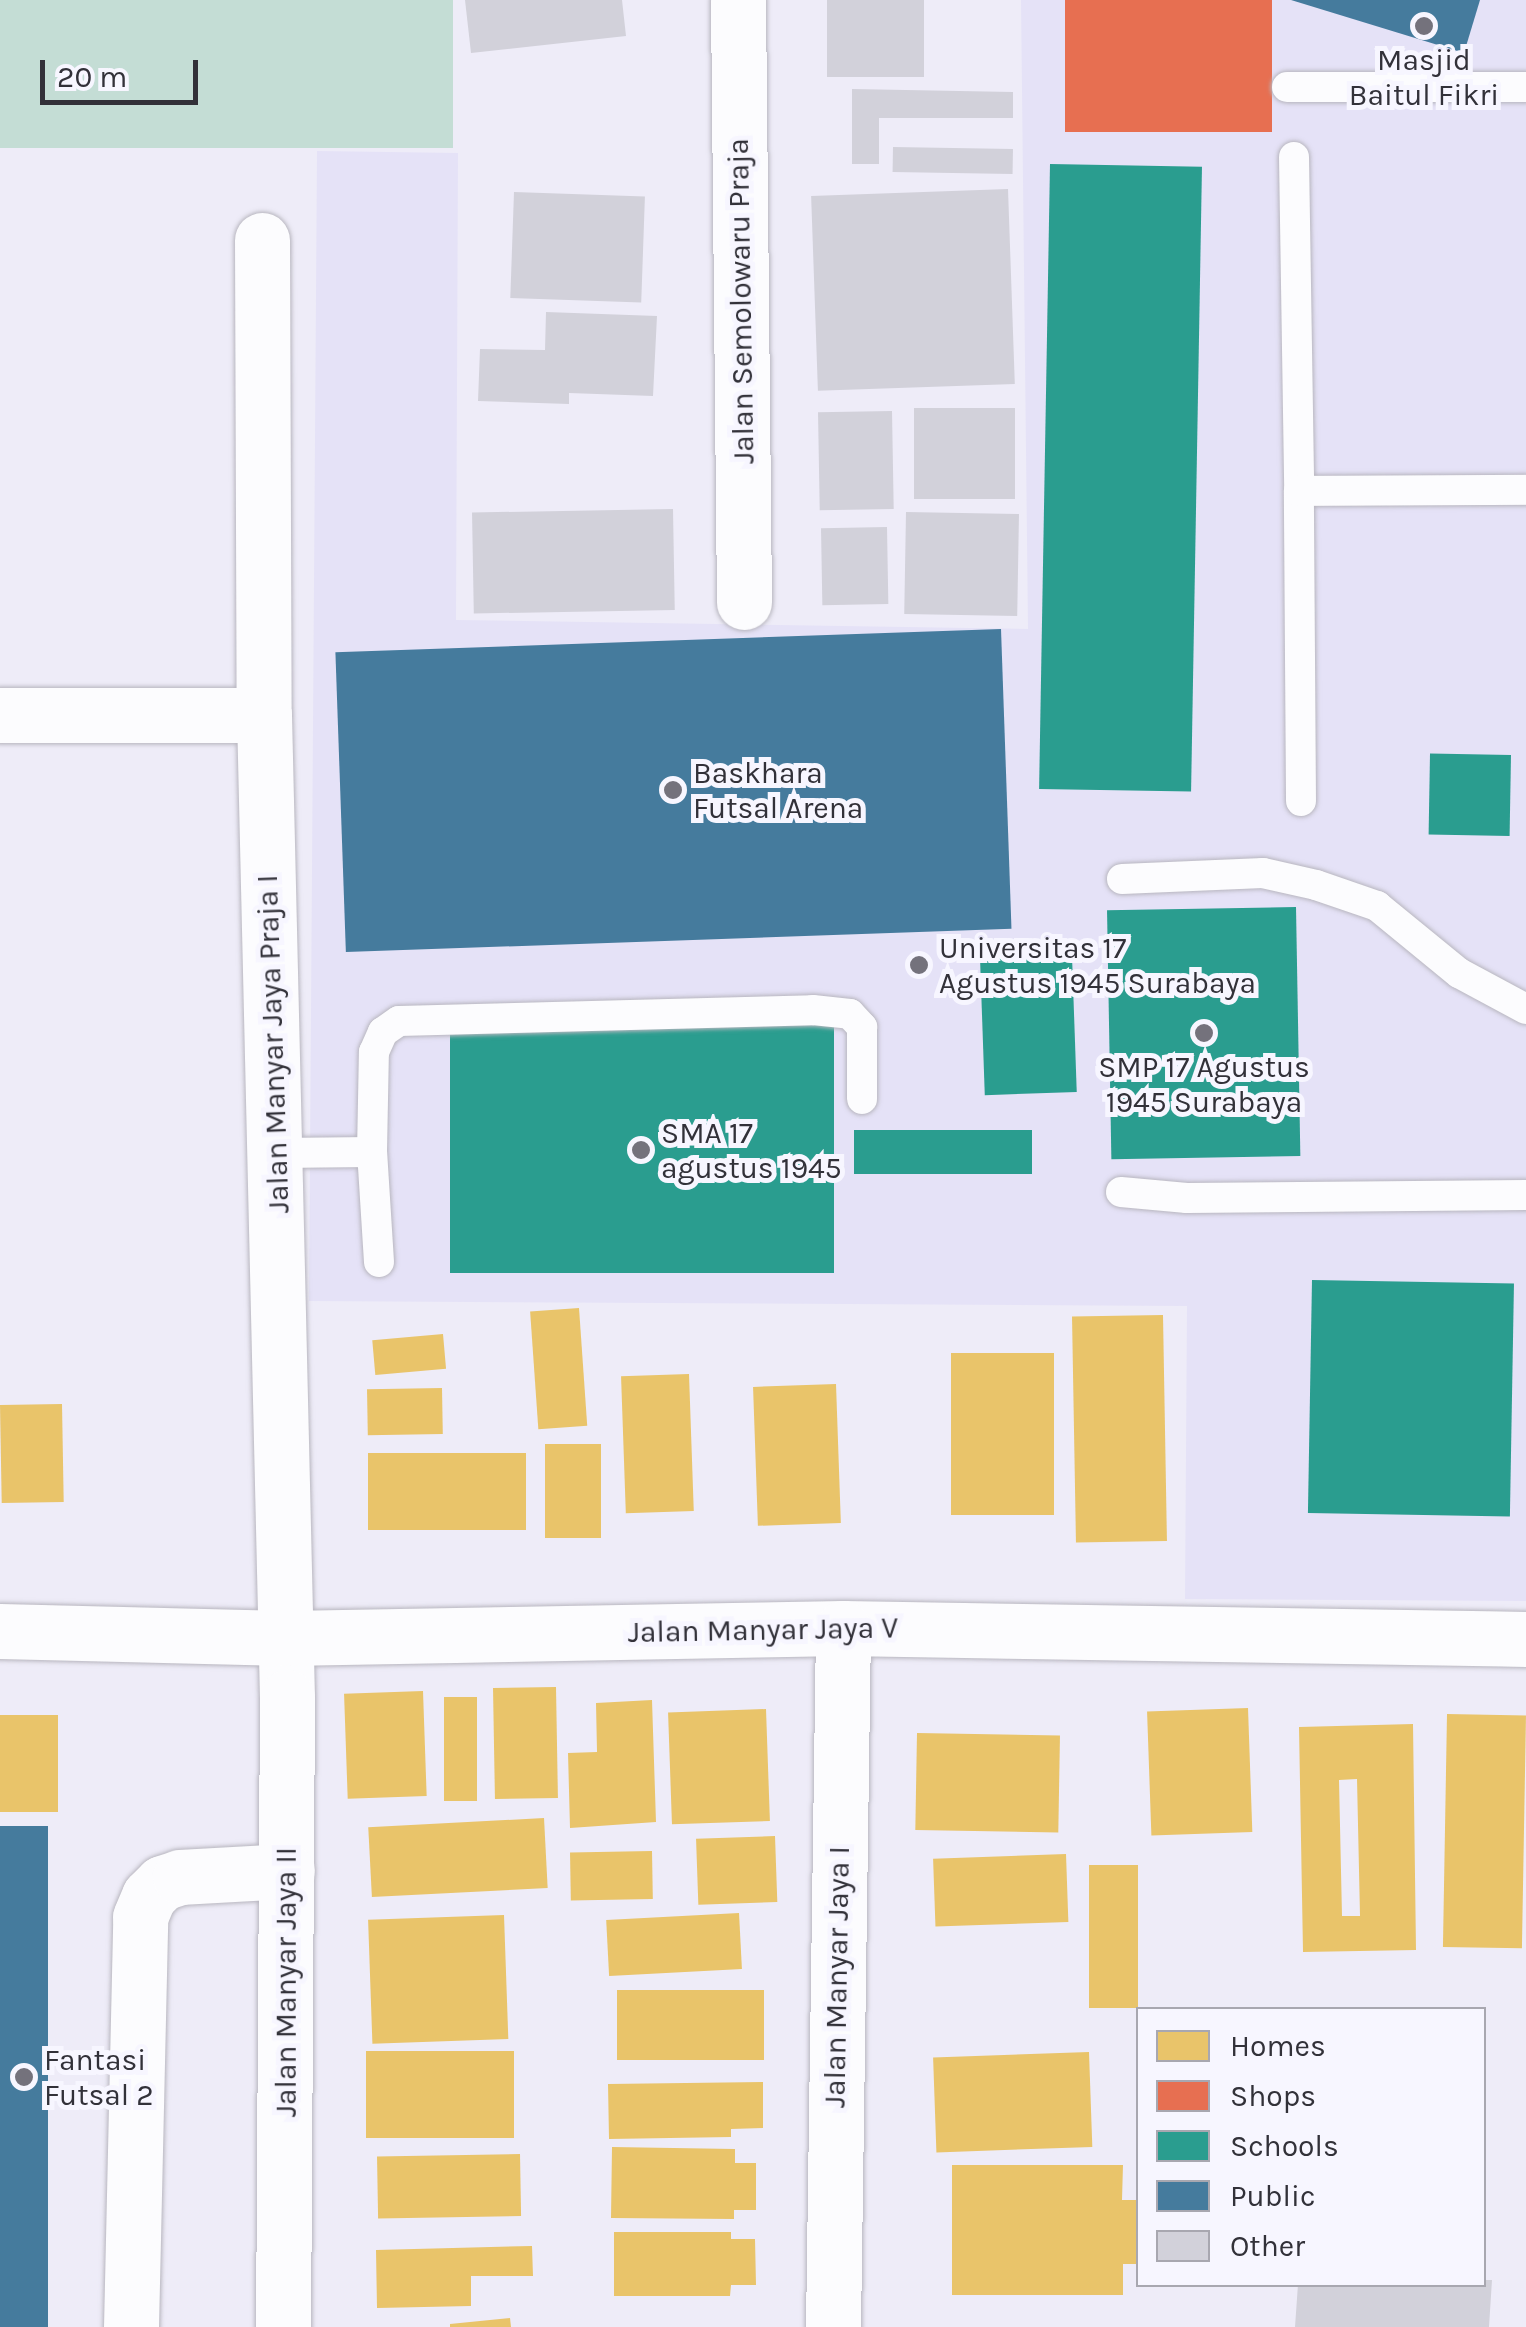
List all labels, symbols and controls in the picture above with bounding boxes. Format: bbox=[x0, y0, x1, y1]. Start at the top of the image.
marker: Masjid Baitul Fikri bbox=[1413, 15, 1435, 37]
scale bar bbox=[45, 40, 202, 102]
place label: Masjid Baitul Fikri bbox=[1349, 42, 1499, 112]
text: 20 m bbox=[57, 59, 127, 95]
street label: Jalan Semolowaru Praja bbox=[720, 138, 762, 464]
place label: Baskhara Futsal Arena bbox=[693, 755, 863, 826]
marker: Baskhara Futsal Arena bbox=[662, 779, 684, 801]
street label: Jalan Manyar Jaya Praja I bbox=[249, 874, 297, 1214]
place label: Universitas 17 Agustus 1945 Surabaya bbox=[939, 930, 1256, 1000]
marker: Universitas 17 Agustus 1945 Surabaya bbox=[908, 954, 930, 976]
marker: SMP 17 Agustus 1945 Surabaya bbox=[1193, 1022, 1215, 1044]
place label: SMP 17 Agustus 1945 Surabaya bbox=[1098, 1049, 1310, 1120]
place label: SMA 17 agustus 1945 bbox=[661, 1115, 842, 1186]
marker: SMA 17 agustus 1945 bbox=[630, 1139, 652, 1161]
street label: Jalan Manyar Jaya V bbox=[628, 1610, 898, 1650]
street label: Jalan Manyar Jaya I bbox=[817, 1846, 857, 2108]
street label: Jalan Manyar Jaya II bbox=[268, 1847, 304, 2117]
legend bbox=[1136, 2007, 1486, 2287]
text: Homes bbox=[1230, 2028, 1326, 2064]
place label: Fantasi Futsal 2 bbox=[44, 2042, 154, 2112]
marker: Fantasi Futsal 2 bbox=[13, 2066, 35, 2088]
text: Shops bbox=[1230, 2078, 1316, 2114]
text: Schools bbox=[1230, 2128, 1339, 2164]
text: Public bbox=[1230, 2178, 1315, 2214]
text: Other bbox=[1230, 2228, 1305, 2264]

